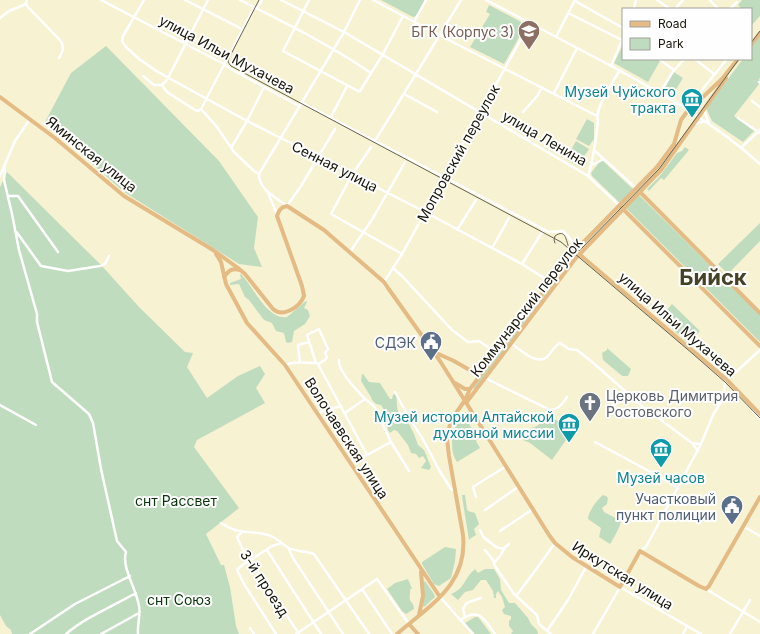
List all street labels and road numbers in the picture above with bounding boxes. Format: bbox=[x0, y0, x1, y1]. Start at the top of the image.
street label: улица Ильи Мухачева bbox=[157, 11, 297, 97]
street label: Мопровский переулок bbox=[413, 81, 503, 225]
street label: улица Ленина bbox=[500, 107, 590, 169]
street label: Яминская улица bbox=[43, 112, 141, 196]
street label: Сенная улица bbox=[289, 137, 381, 195]
street label: Коммунарский переулок bbox=[466, 234, 586, 380]
street label: улица Ильи Мухачева bbox=[616, 268, 740, 380]
street label: Волочаевская улица bbox=[301, 374, 393, 502]
street label: Иркутская улица bbox=[569, 537, 677, 613]
street label: 3-й проезд bbox=[237, 546, 293, 620]

